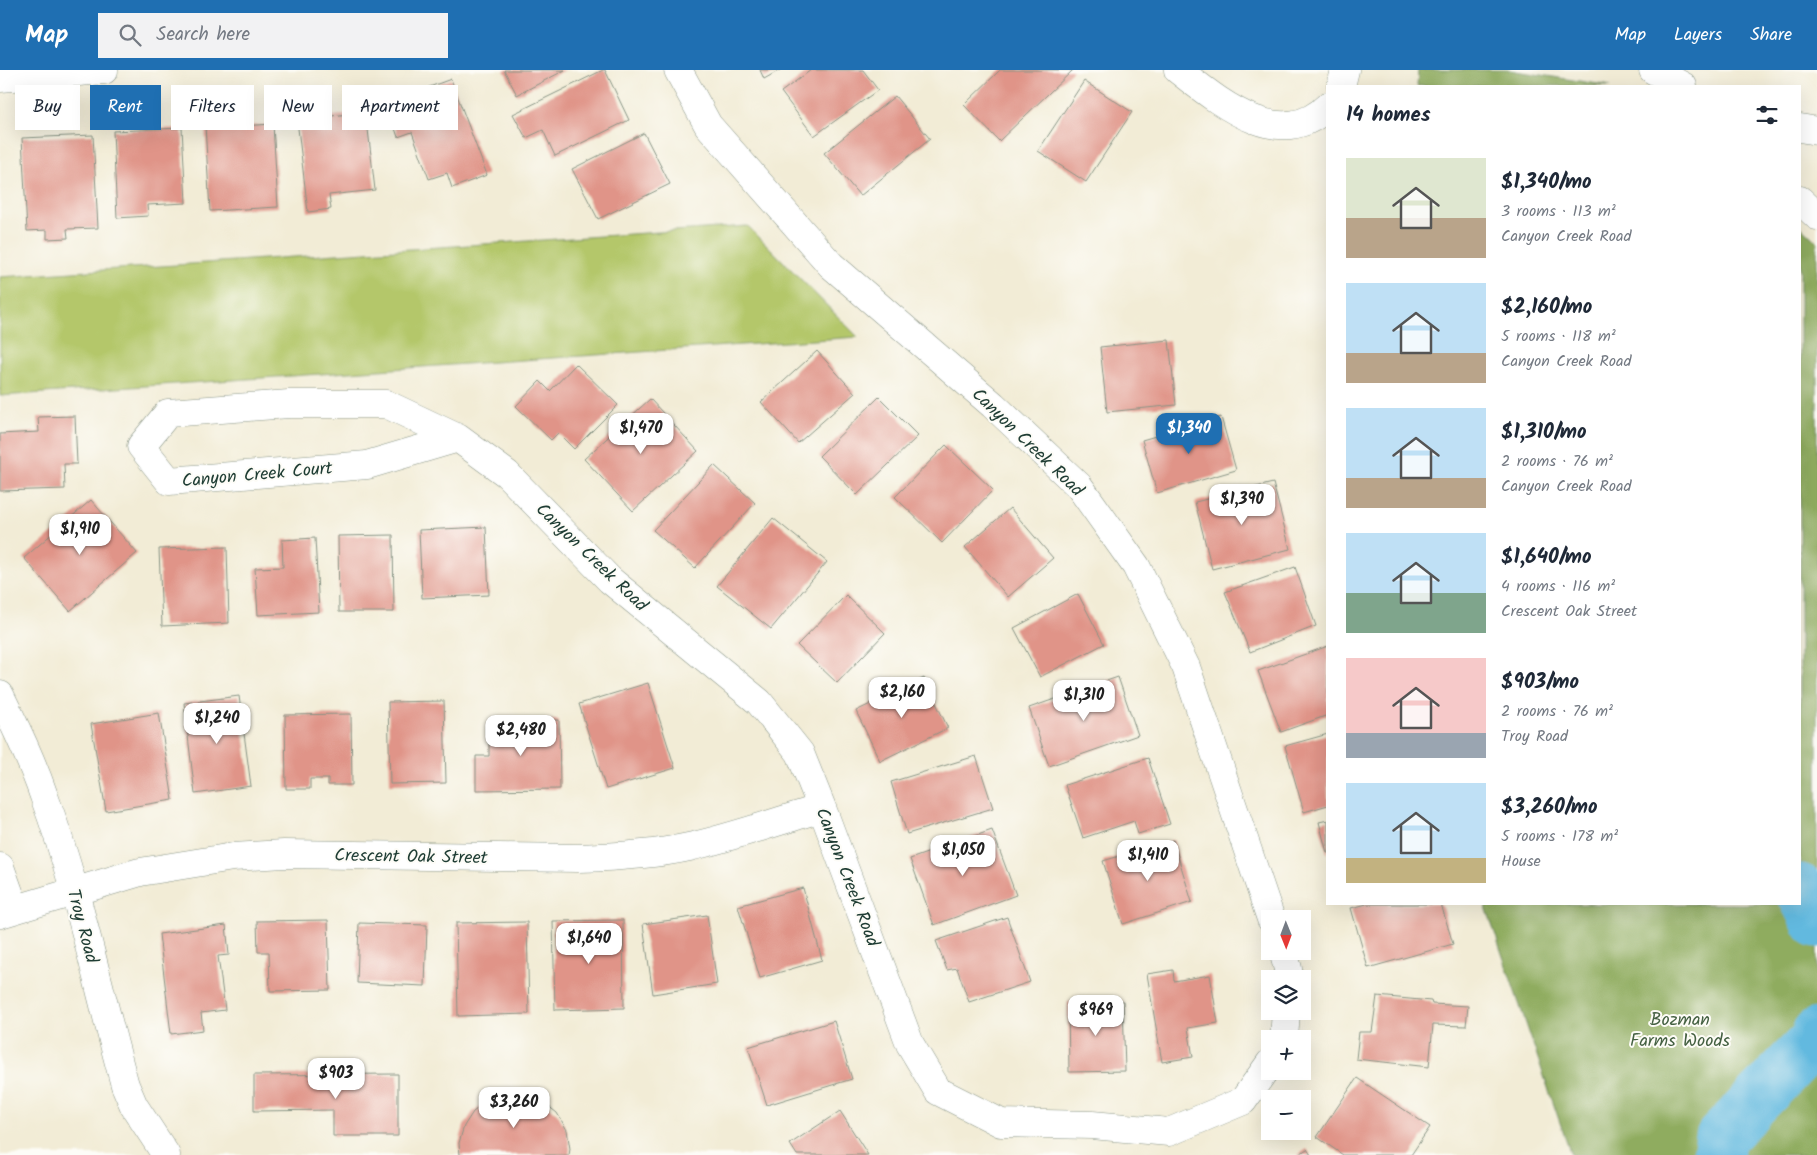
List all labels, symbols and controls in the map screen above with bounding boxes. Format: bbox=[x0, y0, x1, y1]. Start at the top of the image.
search box bbox=[98, 13, 448, 58]
text: Map bbox=[25, 16, 68, 55]
text: Search here bbox=[156, 20, 250, 50]
icon: search bbox=[116, 21, 144, 49]
text: Map bbox=[1615, 21, 1646, 50]
text: Layers bbox=[1674, 21, 1722, 50]
text: Share bbox=[1750, 21, 1792, 50]
chip: Buy bbox=[15, 85, 80, 130]
chip: Rent bbox=[90, 85, 161, 130]
chip: Filters bbox=[171, 85, 254, 130]
chip: New bbox=[264, 85, 332, 130]
chip: Apartment bbox=[342, 85, 458, 130]
text: 14 homes bbox=[1346, 99, 1431, 132]
icon: filters bbox=[1753, 101, 1781, 129]
text: $1,340/mo bbox=[1501, 166, 1592, 199]
icon: home bbox=[1386, 178, 1446, 238]
text: 3 rooms · 113 m² bbox=[1501, 199, 1616, 224]
text: Canyon Creek Road bbox=[1501, 224, 1632, 249]
text: $2,160/mo bbox=[1501, 291, 1592, 324]
icon: home bbox=[1386, 303, 1446, 363]
text: 5 rooms · 118 m² bbox=[1501, 324, 1616, 349]
text: Canyon Creek Road bbox=[1501, 349, 1632, 374]
street label: Canyon Creek Road bbox=[964, 382, 1091, 505]
pin: $1,470 bbox=[600, 412, 682, 455]
pin: $1,340 bbox=[1148, 412, 1230, 455]
text: $1,470 bbox=[620, 416, 662, 441]
text: $1,340 bbox=[1167, 416, 1211, 441]
text: $1,310/mo bbox=[1501, 416, 1587, 449]
icon: home bbox=[1386, 428, 1446, 488]
text: 2 rooms · 76 m² bbox=[1501, 449, 1613, 474]
street label: Canyon Creek Court bbox=[180, 454, 335, 497]
text: Canyon Creek Road bbox=[1501, 474, 1632, 499]
pin: $1,390 bbox=[1201, 484, 1283, 526]
text: $1,390 bbox=[1220, 487, 1264, 512]
street label: Canyon Creek Road bbox=[528, 497, 655, 620]
pin: $1,910 bbox=[39, 514, 121, 556]
text: $1,910 bbox=[60, 517, 100, 542]
text: $1,640/mo bbox=[1501, 541, 1592, 574]
icon: home bbox=[1386, 553, 1446, 613]
text: 4 rooms · 116 m² bbox=[1501, 574, 1615, 599]
text: Crescent Oak Street bbox=[1501, 599, 1637, 624]
text: $903/mo bbox=[1501, 666, 1579, 699]
pin: $2,160 bbox=[861, 676, 943, 719]
icon: home bbox=[1386, 678, 1446, 738]
text: $2,160 bbox=[880, 680, 924, 705]
pin: $1,310 bbox=[1043, 680, 1125, 722]
text: $1,310 bbox=[1064, 683, 1104, 708]
text: 2 rooms · 76 m² bbox=[1501, 699, 1613, 724]
pin: $1,240 bbox=[176, 702, 258, 745]
text: $1,240 bbox=[195, 706, 239, 731]
pin: $2,480 bbox=[480, 714, 562, 757]
text: $2,480 bbox=[496, 718, 546, 743]
text: Troy Road bbox=[1501, 724, 1568, 749]
text: $3,260/mo bbox=[1501, 791, 1598, 824]
icon: home bbox=[1386, 803, 1446, 863]
street label: Canyon Creek Road bbox=[807, 804, 887, 952]
text: 5 rooms · 178 m² bbox=[1501, 824, 1618, 849]
pin: $1,050 bbox=[922, 834, 1004, 877]
text: $1,050 bbox=[941, 838, 985, 863]
pin: $1,410 bbox=[1107, 840, 1189, 882]
street label: Crescent Oak Street bbox=[334, 842, 489, 873]
text: $1,410 bbox=[1128, 843, 1168, 868]
text: House bbox=[1501, 849, 1541, 874]
street label: Troy Road bbox=[58, 886, 106, 968]
north arrow bbox=[1261, 910, 1311, 960]
map controls bbox=[1261, 910, 1311, 1140]
pin: $1,640 bbox=[548, 922, 630, 965]
text: $1,640 bbox=[567, 926, 611, 951]
button: layers bbox=[1261, 970, 1311, 1020]
pin: $969 bbox=[1066, 994, 1126, 1037]
text: $969 bbox=[1079, 998, 1113, 1023]
park label: Bozman Farms Woods bbox=[1630, 1006, 1730, 1056]
button: + bbox=[1261, 1030, 1311, 1080]
pin: $903 bbox=[306, 1058, 366, 1100]
text: $903 bbox=[319, 1061, 353, 1086]
pin: $3,260 bbox=[473, 1086, 555, 1129]
text: $3,260 bbox=[490, 1090, 538, 1115]
button: − bbox=[1261, 1090, 1311, 1140]

